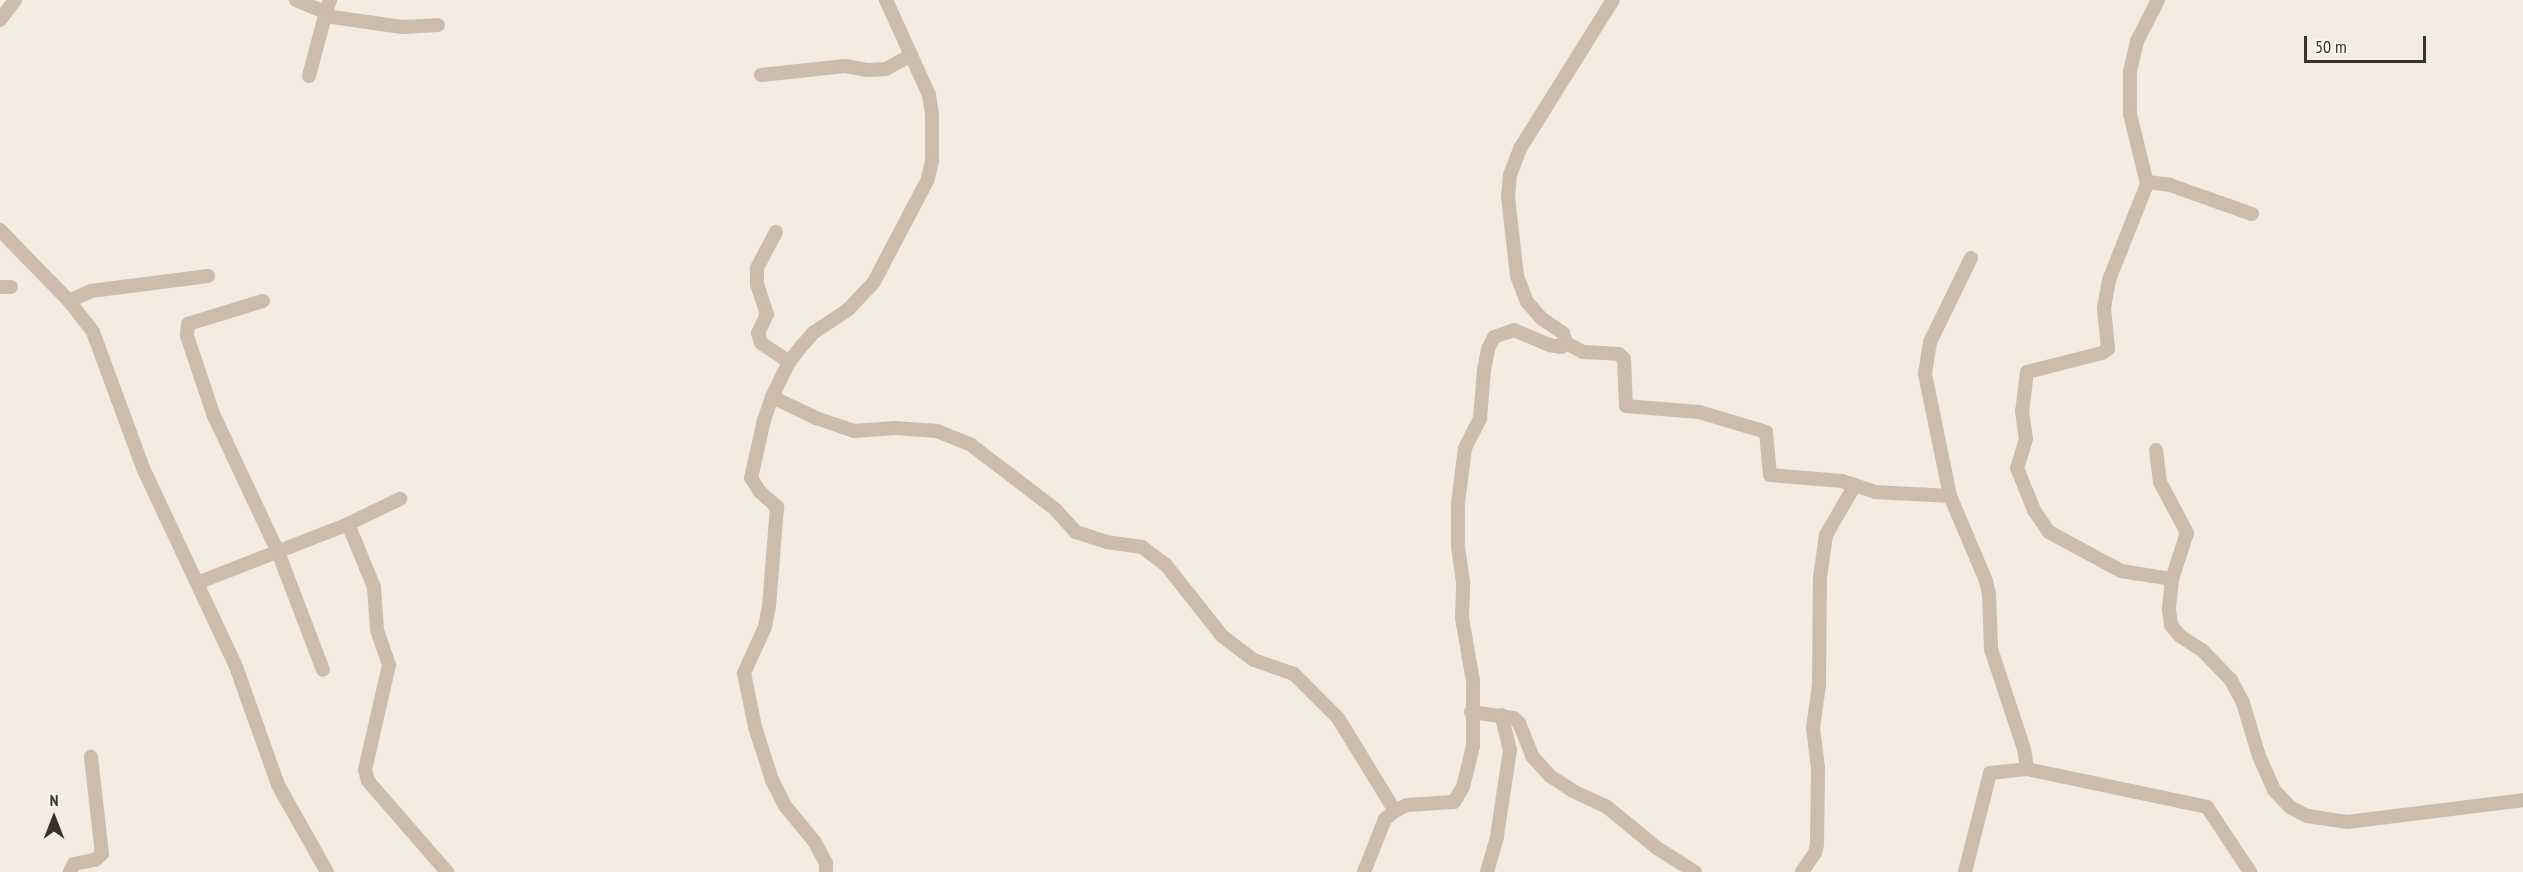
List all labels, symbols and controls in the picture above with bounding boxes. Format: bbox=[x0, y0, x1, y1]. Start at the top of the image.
scale bar bbox=[2307, 24, 2428, 62]
text: 50 m bbox=[2315, 35, 2347, 58]
north arrow bbox=[24, 788, 84, 848]
text: N bbox=[50, 790, 58, 810]

